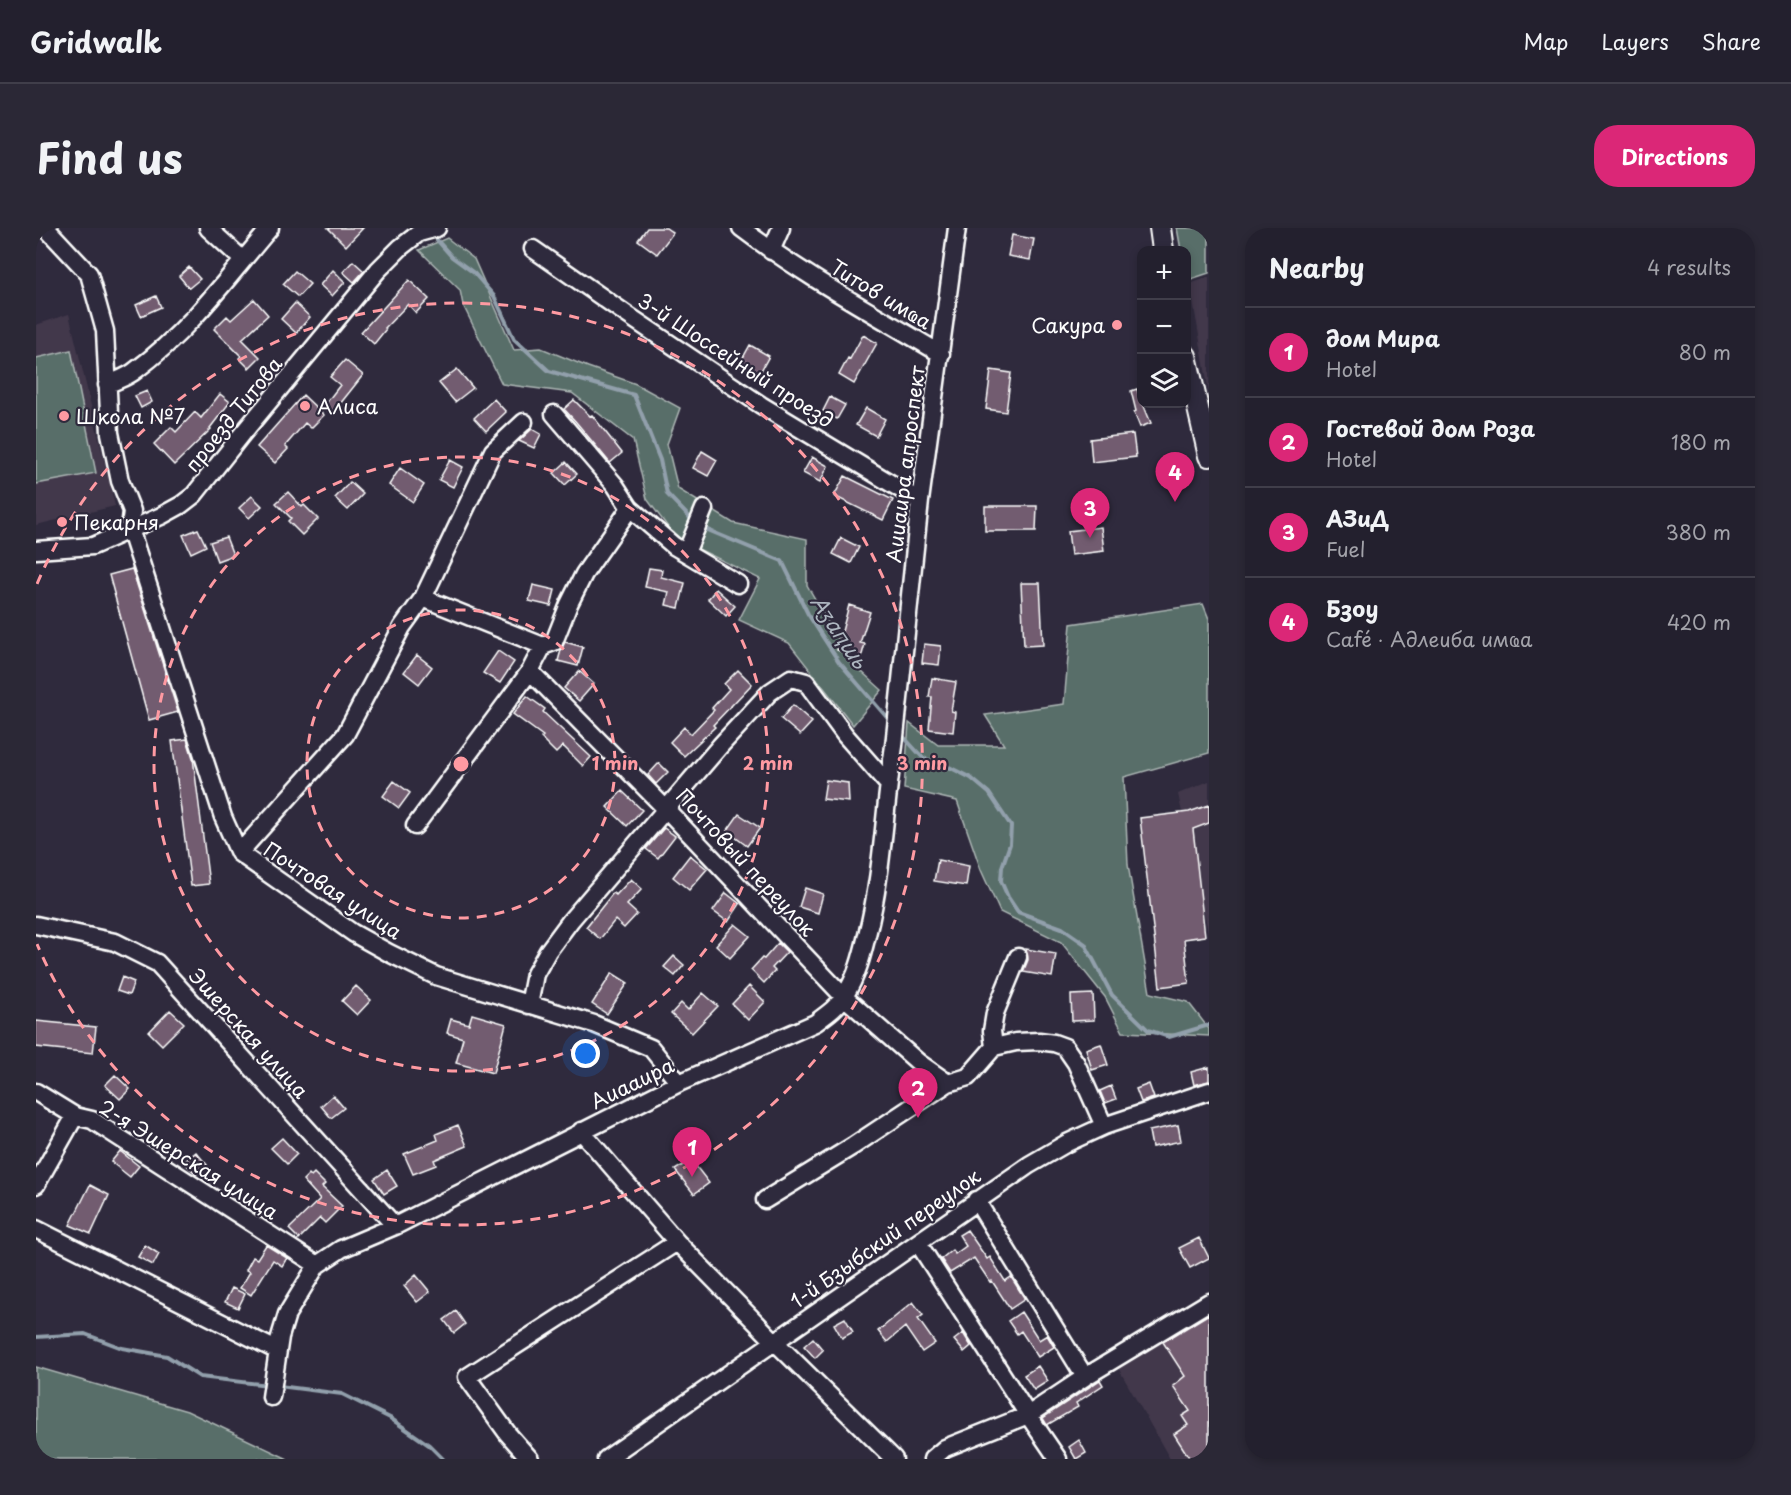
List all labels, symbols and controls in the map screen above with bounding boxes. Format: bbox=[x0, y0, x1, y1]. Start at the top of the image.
text: Gridwalk bbox=[30, 20, 162, 63]
text: Map bbox=[1524, 25, 1568, 57]
text: Layers bbox=[1601, 25, 1669, 57]
text: Share bbox=[1702, 25, 1761, 57]
text: Find us bbox=[36, 125, 183, 188]
button: Directions bbox=[1594, 125, 1755, 187]
map controls bbox=[1137, 246, 1191, 408]
button: + bbox=[1137, 246, 1191, 300]
text: Nearby bbox=[1269, 248, 1364, 287]
street label: Титов имҩа bbox=[825, 252, 938, 336]
text: 4 results bbox=[1647, 252, 1731, 282]
street label: 3-й Шоссейный проезд bbox=[632, 285, 840, 435]
button: − bbox=[1137, 300, 1191, 354]
place label: Сакура bbox=[1031, 310, 1106, 340]
marker: Сакура bbox=[1110, 318, 1124, 332]
text: дом Мира bbox=[1326, 321, 1440, 354]
text: 1 bbox=[1284, 337, 1293, 367]
text: 80 m bbox=[1679, 337, 1731, 367]
street label: проезд Титова bbox=[177, 350, 289, 478]
button: layers bbox=[1137, 354, 1191, 408]
text: Hotel bbox=[1326, 354, 1377, 384]
street label: Аииаира апроспект bbox=[878, 363, 932, 564]
place label: Алиса bbox=[317, 391, 379, 421]
marker: Алиса bbox=[298, 399, 312, 413]
place label: Школа №7 bbox=[76, 401, 185, 431]
marker: Школа №7 bbox=[57, 409, 71, 423]
text: Гостевой дом Роза bbox=[1326, 411, 1535, 444]
text: 2 bbox=[1281, 427, 1296, 457]
text: 180 m bbox=[1671, 427, 1731, 457]
text: Hotel bbox=[1326, 444, 1377, 474]
pin: 4 bbox=[1156, 452, 1194, 502]
pin: 3 bbox=[1070, 488, 1110, 538]
text: АЗиД bbox=[1326, 501, 1389, 534]
place label: Пекарня bbox=[74, 507, 159, 537]
marker: Пекарня bbox=[55, 515, 69, 529]
text: 3 bbox=[1282, 517, 1295, 547]
text: 380 m bbox=[1665, 517, 1731, 547]
text: Fuel bbox=[1326, 534, 1365, 564]
water label: Аӡаԥшь bbox=[804, 588, 877, 675]
text: Бзоу bbox=[1326, 591, 1378, 624]
text: 4 bbox=[1282, 607, 1295, 637]
text: 420 m bbox=[1667, 607, 1731, 637]
text: Café · Адлеиба имҩа bbox=[1326, 624, 1532, 654]
text: 1 min bbox=[592, 749, 638, 776]
text: 2 min bbox=[743, 749, 793, 776]
text: 3 min bbox=[897, 749, 947, 776]
centre of rings bbox=[451, 754, 471, 774]
street label: Почтовый переулок bbox=[669, 781, 823, 943]
street label: Почтовая улица bbox=[258, 834, 409, 946]
street label: Эшерская улица bbox=[182, 961, 316, 1105]
your location bbox=[571, 1039, 600, 1068]
street label: Аиааира bbox=[585, 1050, 679, 1116]
pin: 2 bbox=[898, 1068, 938, 1118]
street label: 2-я Эшерская улица bbox=[94, 1092, 285, 1227]
pin: 1 bbox=[672, 1128, 712, 1177]
street label: 1-й Бзыбский переулок bbox=[784, 1161, 986, 1315]

